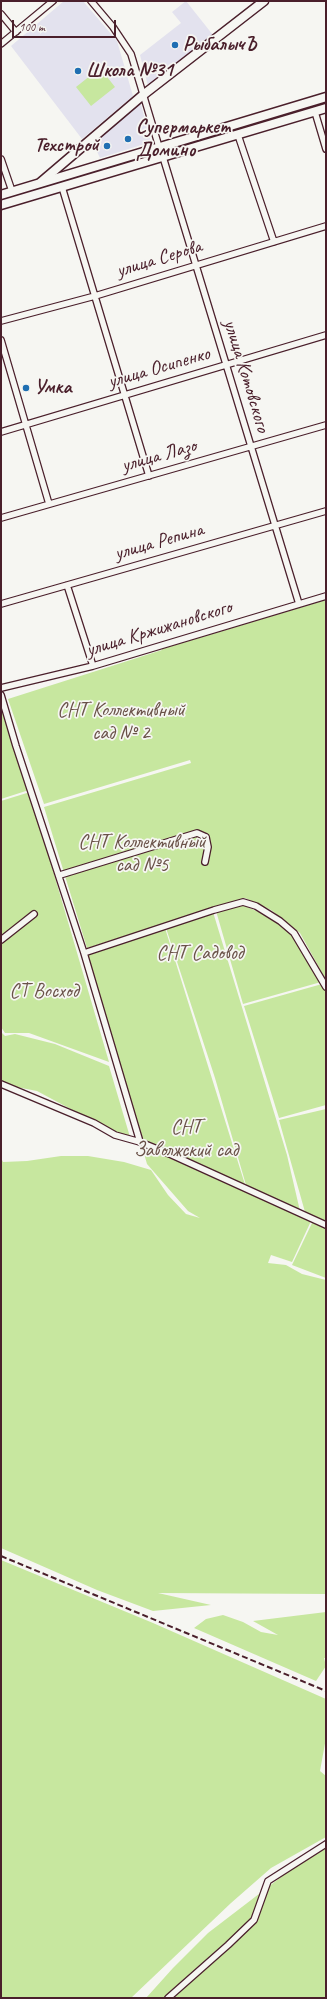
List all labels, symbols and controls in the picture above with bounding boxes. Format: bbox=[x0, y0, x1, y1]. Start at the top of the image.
scale bar bbox=[14, 12, 118, 38]
text: 100 m bbox=[19, 19, 45, 35]
place label: РыбалычЪ bbox=[183, 33, 257, 57]
marker: РыбалычЪ bbox=[170, 40, 180, 50]
place label: Школа №31 bbox=[86, 59, 173, 83]
marker: Школа №31 bbox=[73, 66, 83, 76]
place label: Супермаркет Домино bbox=[136, 116, 231, 163]
place label: Техстрой bbox=[34, 134, 99, 158]
marker: Супермаркет Домино bbox=[123, 134, 133, 144]
marker: Техстрой bbox=[102, 141, 112, 151]
street label: улица Серова bbox=[113, 235, 205, 283]
street label: улица Котовского bbox=[217, 317, 275, 435]
street label: улица Осипенко bbox=[105, 342, 213, 394]
place label: Умка bbox=[34, 376, 71, 400]
marker: Умка bbox=[21, 383, 31, 393]
street label: улица Лазо bbox=[119, 434, 199, 478]
street label: улица Репина bbox=[112, 518, 206, 566]
street label: улица Кржижановского bbox=[83, 595, 235, 663]
park label: СНТ Коллективный сад № 2 bbox=[57, 699, 185, 746]
park label: СНТ Коллективный сад №5 bbox=[78, 831, 206, 878]
park label: СНТ Садовод bbox=[157, 942, 243, 966]
park label: СТ Восход bbox=[10, 980, 78, 1004]
park label: СНТ Заволжский сад bbox=[134, 1116, 238, 1163]

